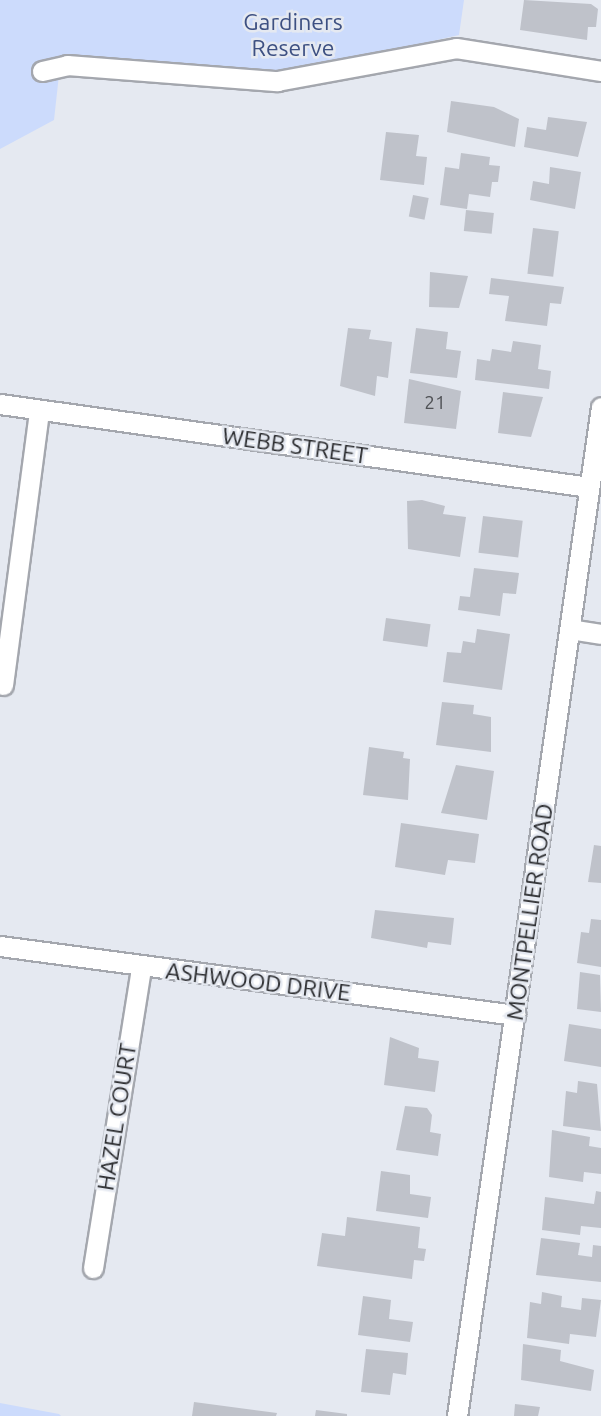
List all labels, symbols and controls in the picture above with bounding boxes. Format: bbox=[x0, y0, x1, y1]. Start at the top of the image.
park label: Gardiners Reserve bbox=[243, 8, 343, 62]
house number: 21 bbox=[424, 392, 446, 414]
street label: WEBB STREET bbox=[221, 422, 369, 470]
street label: MONTPELLIER ROAD bbox=[501, 802, 559, 1022]
street label: ASHWOOD DRIVE bbox=[164, 957, 352, 1007]
street label: HAZEL COURT bbox=[92, 1041, 142, 1193]

